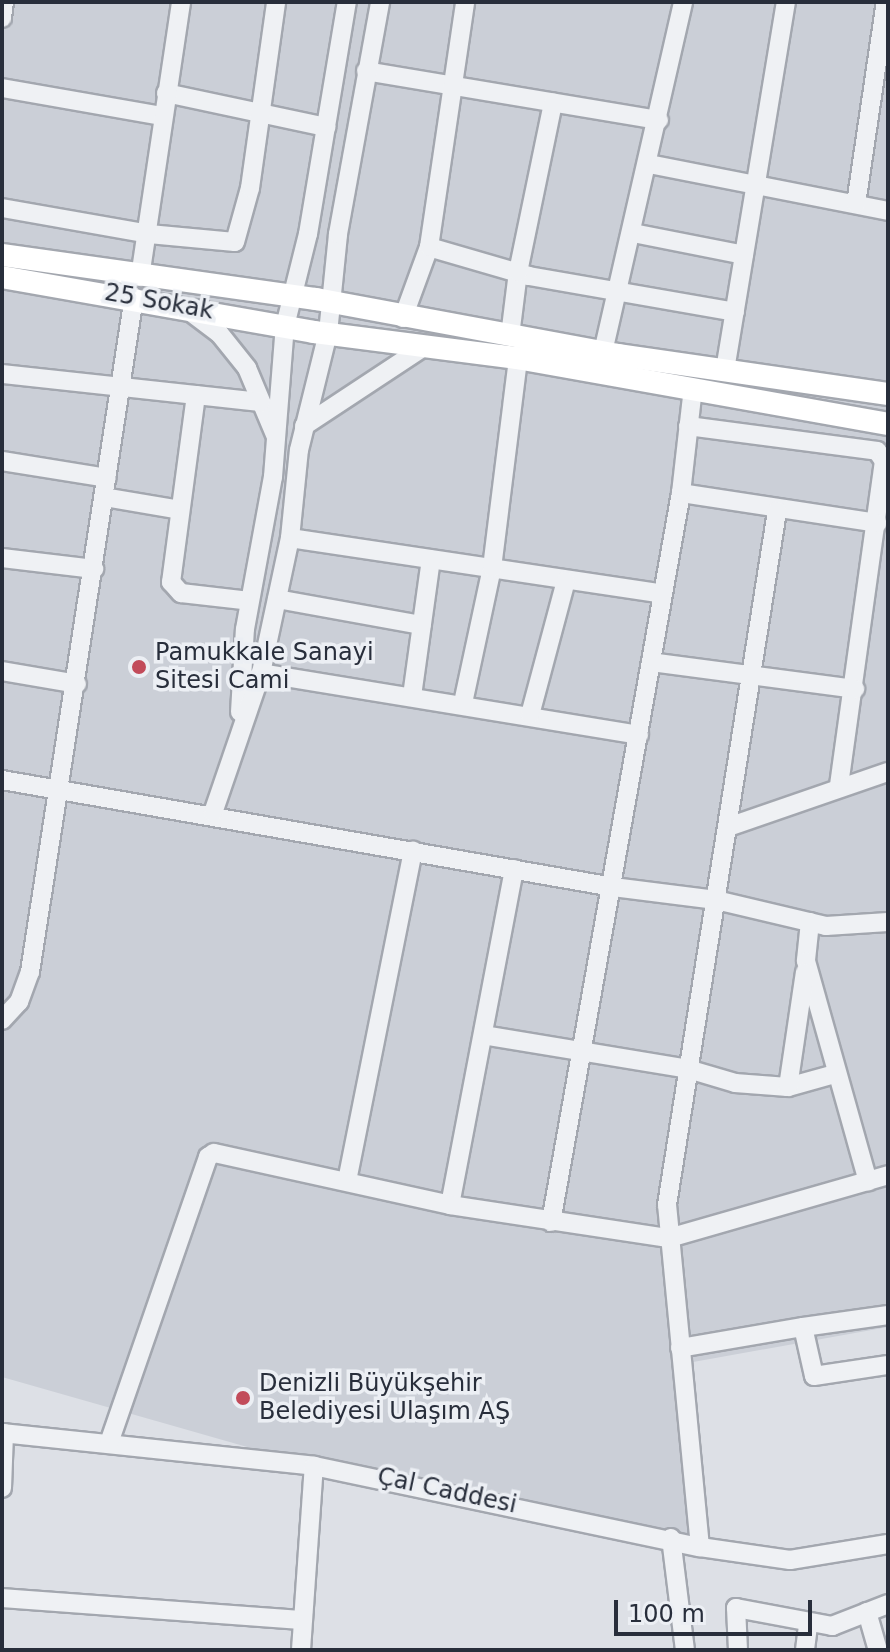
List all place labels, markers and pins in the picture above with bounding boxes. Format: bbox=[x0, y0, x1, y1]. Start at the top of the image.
place label: Pamukkale Sanayi Sitesi Cami bbox=[155, 639, 374, 695]
marker: Pamukkale Sanayi Sitesi Cami bbox=[130, 658, 148, 676]
place label: Denizli Büyükşehir Belediyesi Ulaşım AŞ bbox=[259, 1370, 510, 1426]
marker: Denizli Büyükşehir Belediyesi Ulaşım AŞ bbox=[234, 1389, 252, 1407]

